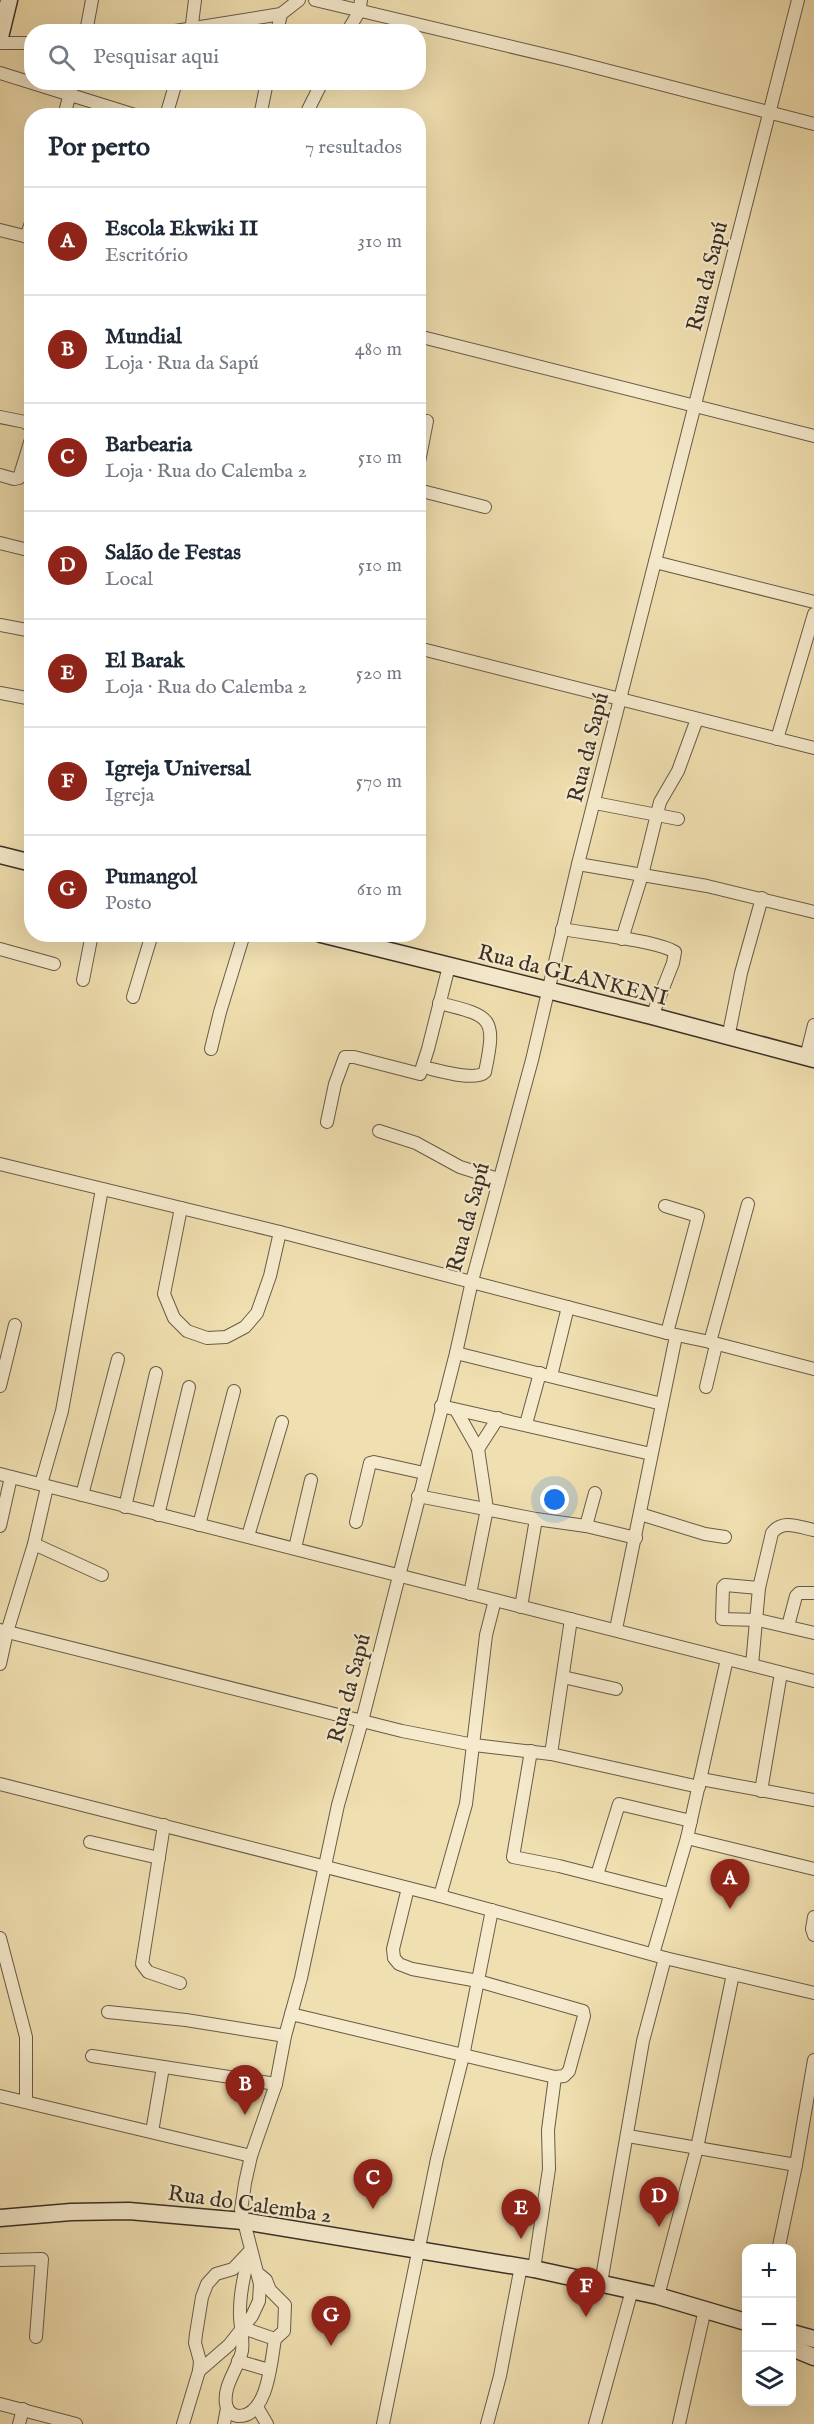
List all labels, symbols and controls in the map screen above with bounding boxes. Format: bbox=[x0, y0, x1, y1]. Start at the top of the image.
search box bbox=[24, 24, 426, 90]
icon: search bbox=[45, 41, 78, 74]
text: Pesquisar aqui bbox=[93, 43, 219, 71]
text: Por perto bbox=[48, 131, 150, 164]
text: 7 resultados bbox=[305, 135, 402, 160]
text: Escola Ekwiki II bbox=[105, 215, 258, 243]
street label: Rua da Sapú bbox=[681, 219, 735, 334]
text: A bbox=[61, 229, 74, 254]
text: 310 m bbox=[358, 229, 402, 254]
text: Escritório bbox=[105, 243, 188, 268]
text: Mundial bbox=[105, 323, 182, 351]
text: B bbox=[61, 337, 74, 362]
text: 480 m bbox=[355, 337, 402, 362]
text: Loja · Rua da Sapú bbox=[105, 351, 259, 376]
text: Barbearia bbox=[105, 431, 192, 459]
text: C bbox=[60, 445, 75, 470]
text: 510 m bbox=[358, 445, 402, 470]
text: Loja · Rua do Calemba 2 bbox=[105, 459, 307, 484]
text: Salão de Festas bbox=[105, 539, 241, 567]
text: D bbox=[59, 553, 76, 578]
text: 510 m bbox=[358, 553, 402, 578]
text: Local bbox=[105, 567, 153, 592]
text: El Barak bbox=[105, 647, 185, 675]
text: E bbox=[61, 661, 74, 686]
text: 520 m bbox=[356, 661, 402, 686]
text: Loja · Rua do Calemba 2 bbox=[105, 675, 307, 700]
street label: Rua da Sapú bbox=[562, 690, 616, 805]
text: Igreja Universal bbox=[105, 755, 251, 783]
text: F bbox=[61, 769, 74, 794]
text: 570 m bbox=[356, 769, 402, 794]
text: Igreja bbox=[105, 783, 154, 808]
text: Pumangol bbox=[105, 863, 197, 891]
text: G bbox=[60, 877, 75, 902]
text: 610 m bbox=[357, 877, 402, 902]
text: Posto bbox=[105, 891, 152, 916]
street label: Rua da GLANKENI bbox=[474, 939, 671, 1013]
street label: Rua da Sapú bbox=[441, 1160, 497, 1275]
your location bbox=[540, 1485, 569, 1514]
street label: Rua da Sapú bbox=[322, 1631, 378, 1746]
pin: A bbox=[710, 1860, 750, 1909]
pin: B bbox=[226, 2066, 264, 2115]
pin: C bbox=[354, 2160, 392, 2209]
pin: D bbox=[640, 2178, 678, 2227]
street label: Rua do Calemba 2 bbox=[166, 2180, 334, 2230]
pin: E bbox=[502, 2190, 540, 2239]
map controls bbox=[742, 2244, 796, 2406]
button: + bbox=[742, 2244, 796, 2298]
pin: F bbox=[566, 2268, 606, 2317]
pin: G bbox=[312, 2296, 350, 2346]
button: − bbox=[742, 2298, 796, 2352]
button: layers bbox=[742, 2352, 796, 2406]

